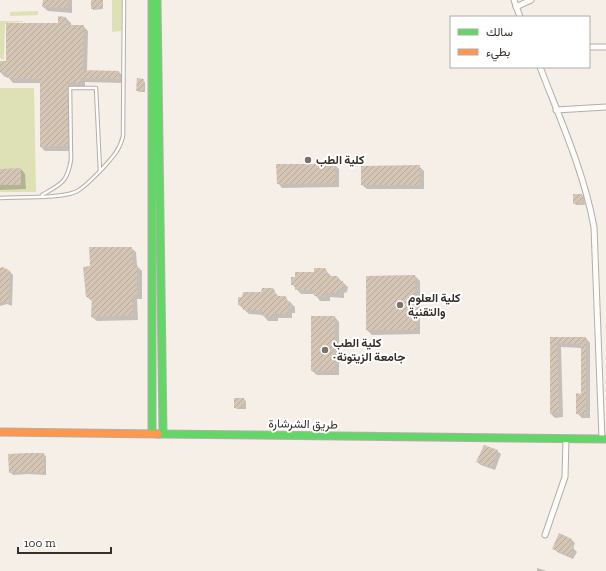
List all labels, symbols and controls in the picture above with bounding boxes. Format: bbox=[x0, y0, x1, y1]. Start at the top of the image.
legend bbox=[450, 16, 590, 68]
text: سالك bbox=[486, 25, 513, 39]
text: بطيء bbox=[486, 45, 510, 62]
place label: كلية الطب bbox=[316, 153, 365, 167]
marker: كلية الطب bbox=[303, 155, 313, 165]
place label: كلية العلوم والتقنية bbox=[408, 291, 461, 320]
marker: كلية العلوم والتقنية bbox=[395, 300, 405, 310]
place label: كلية الطب -جامعة الزيتونة bbox=[333, 336, 405, 365]
marker: كلية الطب -جامعة الزيتونة bbox=[320, 345, 330, 355]
street label: طريق الشرشارة bbox=[268, 416, 338, 433]
scale bar bbox=[18, 529, 111, 555]
text: 100 m bbox=[24, 536, 56, 550]

